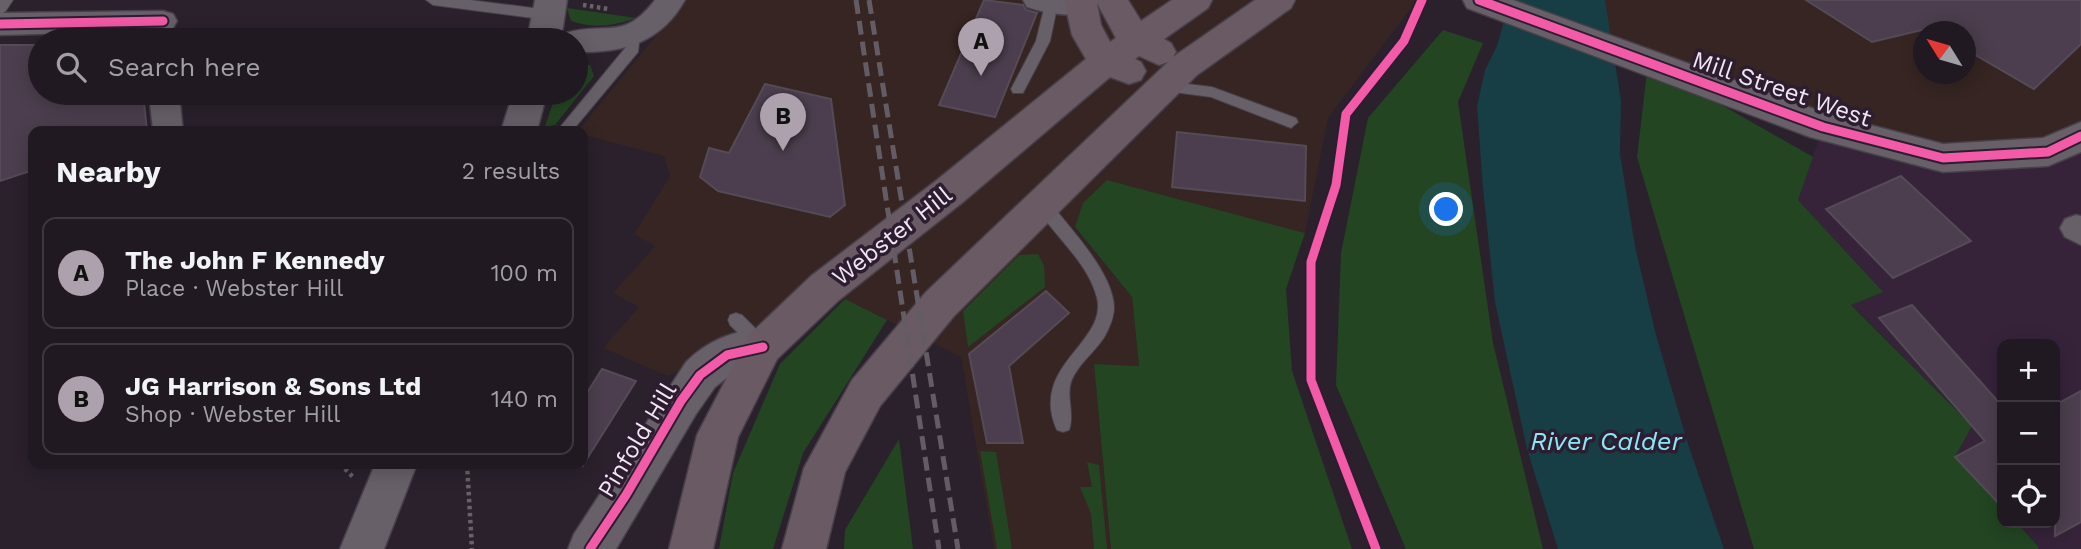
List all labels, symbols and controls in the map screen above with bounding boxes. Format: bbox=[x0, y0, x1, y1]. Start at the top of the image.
pin: A bbox=[958, 18, 1004, 76]
north arrow bbox=[1913, 21, 1976, 84]
search box bbox=[28, 28, 588, 105]
street label: Mill Street West bbox=[1689, 45, 1875, 133]
icon: search bbox=[52, 48, 90, 86]
text: Search here bbox=[108, 52, 260, 82]
pin: B bbox=[760, 93, 806, 151]
text: Nearby bbox=[56, 154, 161, 189]
text: 2 results bbox=[462, 158, 560, 185]
street label: Webster Hill bbox=[827, 180, 958, 291]
your location bbox=[1429, 192, 1463, 226]
text: The John F Kennedy bbox=[125, 245, 385, 275]
text: A bbox=[73, 260, 89, 287]
text: 100 m bbox=[491, 260, 558, 287]
text: Place · Webster Hill bbox=[125, 275, 343, 302]
map controls bbox=[1997, 339, 2060, 528]
button: + bbox=[1997, 339, 2060, 402]
text: JG Harrison & Sons Ltd bbox=[125, 371, 421, 401]
street label: Pinfold Hill bbox=[592, 377, 682, 502]
text: B bbox=[73, 386, 89, 413]
text: 140 m bbox=[491, 386, 558, 413]
text: Shop · Webster Hill bbox=[125, 401, 340, 428]
button: − bbox=[1997, 402, 2060, 465]
water label: River Calder bbox=[1530, 426, 1683, 456]
button: locate bbox=[1997, 465, 2060, 528]

